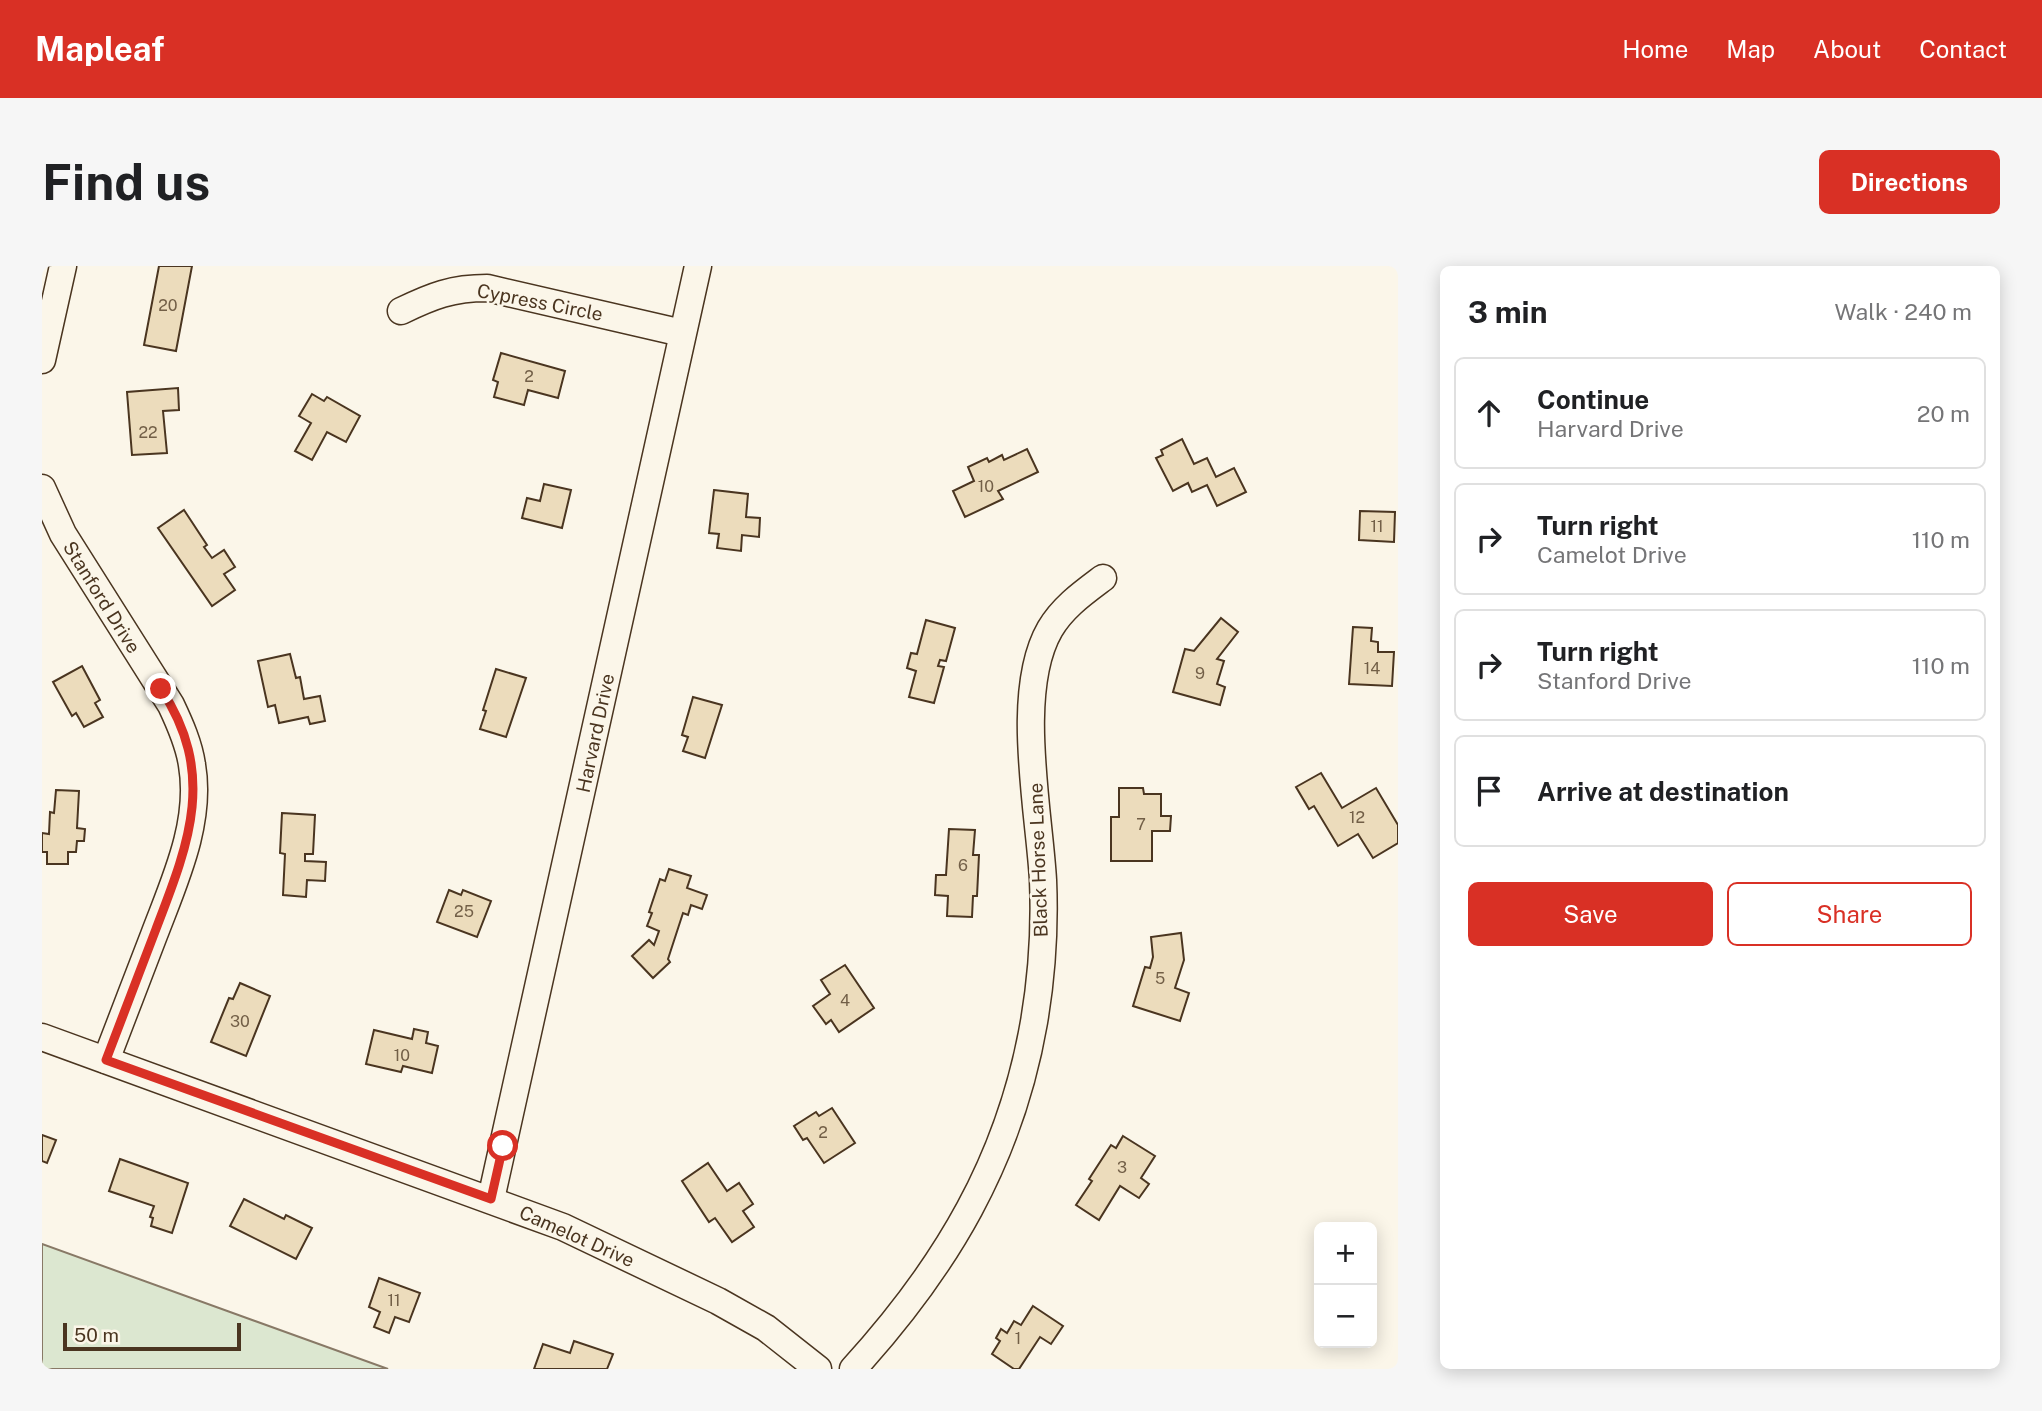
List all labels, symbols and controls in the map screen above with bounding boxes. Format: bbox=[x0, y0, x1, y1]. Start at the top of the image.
text: Mapleaf bbox=[35, 30, 164, 68]
text: Home bbox=[1622, 35, 1688, 63]
text: Map bbox=[1726, 35, 1775, 63]
text: About bbox=[1813, 35, 1881, 63]
text: Contact bbox=[1919, 35, 2007, 63]
button: Directions bbox=[1819, 150, 2000, 214]
text: Find us bbox=[42, 153, 210, 211]
street label: Cypress Circle bbox=[475, 279, 605, 325]
text: 3 min bbox=[1468, 294, 1547, 330]
house number: 20 bbox=[158, 296, 178, 315]
text: Walk · 240 m bbox=[1835, 298, 1972, 325]
house number: 2 bbox=[524, 367, 534, 386]
text: Continue bbox=[1537, 384, 1649, 415]
icon: ahead bbox=[1470, 394, 1508, 432]
text: 20 m bbox=[1917, 400, 1970, 427]
text: Harvard Drive bbox=[1537, 415, 1684, 442]
house number: 22 bbox=[138, 423, 158, 442]
house number: 10 bbox=[978, 477, 994, 496]
text: Turn right bbox=[1537, 510, 1659, 541]
house number: 11 bbox=[1370, 517, 1384, 536]
icon: right bbox=[1470, 520, 1508, 558]
text: 110 m bbox=[1912, 526, 1970, 553]
street label: Stanford Drive bbox=[59, 537, 145, 657]
text: Camelot Drive bbox=[1537, 541, 1687, 568]
text: Turn right bbox=[1537, 636, 1659, 667]
icon: right bbox=[1470, 646, 1508, 684]
text: 110 m bbox=[1912, 652, 1970, 679]
house number: 14 bbox=[1364, 659, 1380, 678]
house number: 9 bbox=[1195, 664, 1205, 683]
text: Stanford Drive bbox=[1537, 667, 1692, 694]
street label: Harvard Drive bbox=[572, 671, 618, 795]
route end bbox=[145, 673, 176, 704]
icon: arrive bbox=[1470, 772, 1508, 810]
text: Arrive at destination bbox=[1537, 776, 1789, 807]
street label: Black Horse Lane bbox=[1024, 782, 1052, 938]
house number: 12 bbox=[1349, 808, 1365, 827]
house number: 7 bbox=[1136, 815, 1146, 834]
house number: 6 bbox=[958, 856, 968, 875]
button: Save bbox=[1468, 882, 1713, 946]
button: Share bbox=[1727, 882, 1972, 946]
house number: 25 bbox=[454, 902, 474, 921]
house number: 5 bbox=[1155, 969, 1165, 988]
house number: 4 bbox=[840, 991, 850, 1010]
house number: 30 bbox=[230, 1012, 250, 1031]
house number: 10 bbox=[394, 1046, 410, 1065]
house number: 2 bbox=[818, 1123, 828, 1142]
route start bbox=[487, 1130, 518, 1161]
house number: 3 bbox=[1117, 1158, 1127, 1177]
street label: Camelot Drive bbox=[516, 1201, 638, 1271]
map controls bbox=[1314, 1222, 1377, 1348]
button: + bbox=[1314, 1222, 1377, 1285]
button: − bbox=[1314, 1285, 1377, 1348]
house number: 11 bbox=[387, 1291, 401, 1310]
scale bar bbox=[63, 1320, 242, 1352]
text: 50 m bbox=[74, 1324, 119, 1346]
house number: 1 bbox=[1015, 1329, 1021, 1348]

